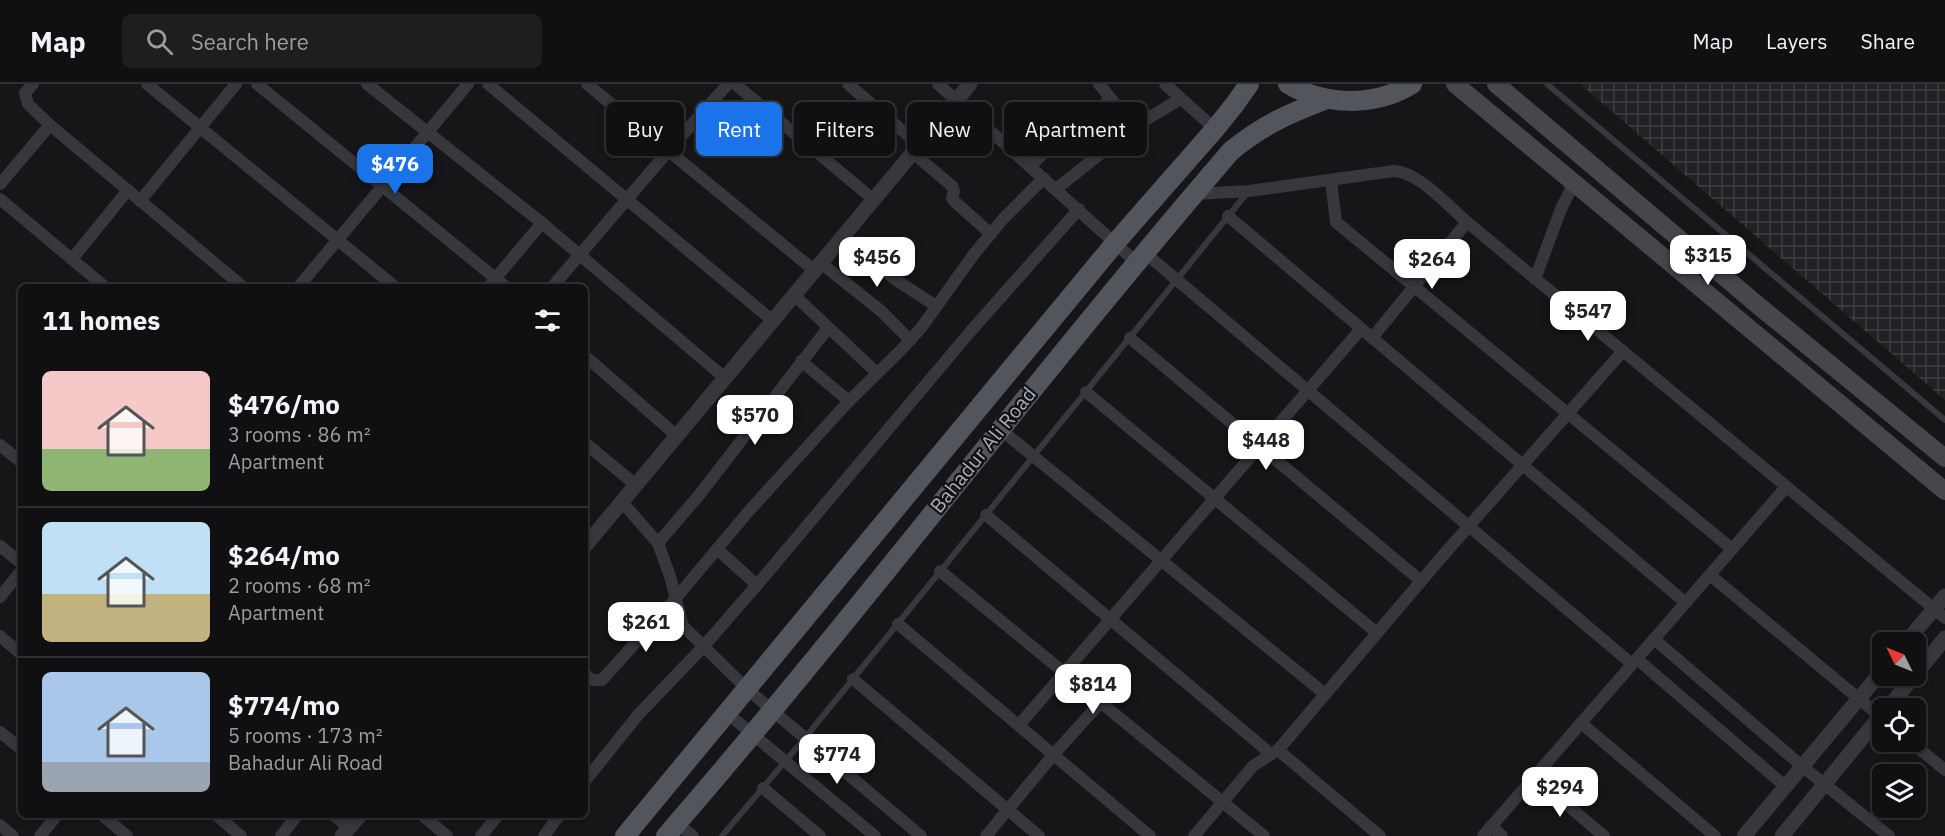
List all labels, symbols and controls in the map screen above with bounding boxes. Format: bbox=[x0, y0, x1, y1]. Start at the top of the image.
search box bbox=[122, 14, 542, 68]
text: Map bbox=[30, 23, 86, 60]
icon: search bbox=[143, 25, 176, 58]
text: Search here bbox=[191, 27, 309, 56]
text: Map bbox=[1693, 27, 1733, 55]
text: Layers bbox=[1766, 27, 1828, 55]
text: Share bbox=[1861, 27, 1915, 55]
chip: Buy bbox=[606, 102, 684, 156]
chip: Rent bbox=[696, 102, 782, 156]
chip: Filters bbox=[794, 102, 895, 156]
chip: New bbox=[907, 102, 992, 156]
chip: Apartment bbox=[1004, 102, 1147, 156]
pin: $476 bbox=[359, 144, 431, 195]
text: $476 bbox=[371, 150, 419, 177]
pin: $315 bbox=[1672, 235, 1744, 286]
pin: $456 bbox=[841, 237, 913, 288]
pin: $264 bbox=[1396, 239, 1468, 290]
text: $315 bbox=[1684, 241, 1732, 268]
text: $456 bbox=[853, 243, 901, 270]
text: $264 bbox=[1408, 245, 1456, 272]
pin: $547 bbox=[1552, 291, 1624, 342]
text: $547 bbox=[1564, 297, 1612, 324]
text: 11 homes bbox=[42, 303, 160, 337]
icon: filters bbox=[531, 304, 564, 337]
street label: Bahadur Ali Road bbox=[923, 381, 1042, 518]
text: $476/mo bbox=[228, 387, 340, 421]
icon: home bbox=[90, 395, 162, 467]
pin: $570 bbox=[719, 395, 791, 446]
text: $570 bbox=[731, 401, 779, 428]
pin: $448 bbox=[1230, 420, 1302, 471]
text: 3 rooms · 86 m² bbox=[228, 421, 371, 448]
text: $448 bbox=[1242, 426, 1290, 453]
text: Apartment bbox=[228, 448, 324, 475]
text: $264/mo bbox=[228, 538, 340, 572]
icon: home bbox=[90, 546, 162, 618]
text: 2 rooms · 68 m² bbox=[228, 572, 371, 599]
text: Apartment bbox=[228, 599, 324, 626]
pin: $261 bbox=[610, 602, 682, 653]
text: $261 bbox=[622, 608, 670, 635]
north arrow bbox=[1872, 632, 1926, 686]
map controls bbox=[1872, 632, 1926, 818]
pin: $814 bbox=[1057, 664, 1129, 715]
text: $814 bbox=[1069, 670, 1117, 697]
text: $774/mo bbox=[228, 688, 340, 722]
icon: home bbox=[90, 696, 162, 768]
button: locate bbox=[1872, 698, 1926, 752]
text: 5 rooms · 173 m² bbox=[228, 722, 383, 749]
pin: $774 bbox=[801, 734, 873, 785]
text: $774 bbox=[813, 740, 861, 767]
text: Bahadur Ali Road bbox=[228, 749, 383, 776]
button: layers bbox=[1872, 764, 1926, 818]
pin: $294 bbox=[1524, 767, 1596, 818]
text: $294 bbox=[1536, 773, 1584, 800]

